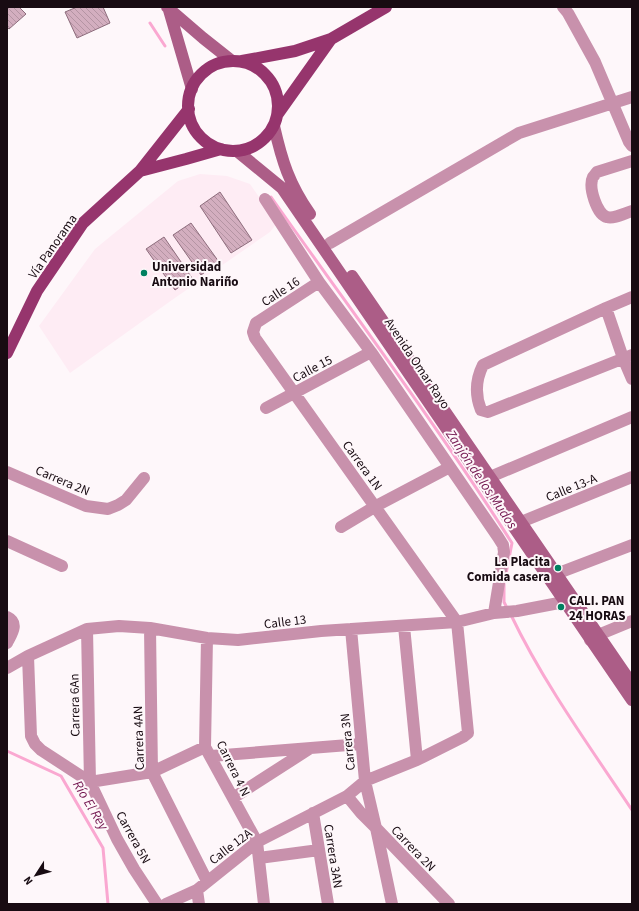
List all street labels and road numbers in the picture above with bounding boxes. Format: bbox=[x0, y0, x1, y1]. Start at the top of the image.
street label: Vía Panorama bbox=[24, 211, 82, 282]
street label: Calle 16 bbox=[258, 273, 303, 311]
street label: Avenida Omar Rayo bbox=[380, 315, 454, 413]
street label: Calle 15 bbox=[289, 351, 335, 387]
street label: Carrera 1N bbox=[338, 437, 386, 494]
street label: Carrera 2N bbox=[33, 461, 93, 500]
street label: Calle 13-A bbox=[543, 469, 600, 506]
street label: Calle 13 bbox=[263, 610, 307, 634]
street label: Carrera 6An bbox=[65, 673, 85, 737]
street label: Carrera 4AN bbox=[129, 705, 149, 771]
street label: Carrera 3N bbox=[336, 712, 360, 771]
street label: Carrera 4 N bbox=[212, 737, 254, 799]
street label: Carrera 5N bbox=[111, 808, 155, 867]
street label: Carrera 2N bbox=[387, 822, 440, 876]
street label: Carrera 3AN bbox=[319, 823, 347, 889]
street label: Calle 12A bbox=[205, 824, 257, 869]

